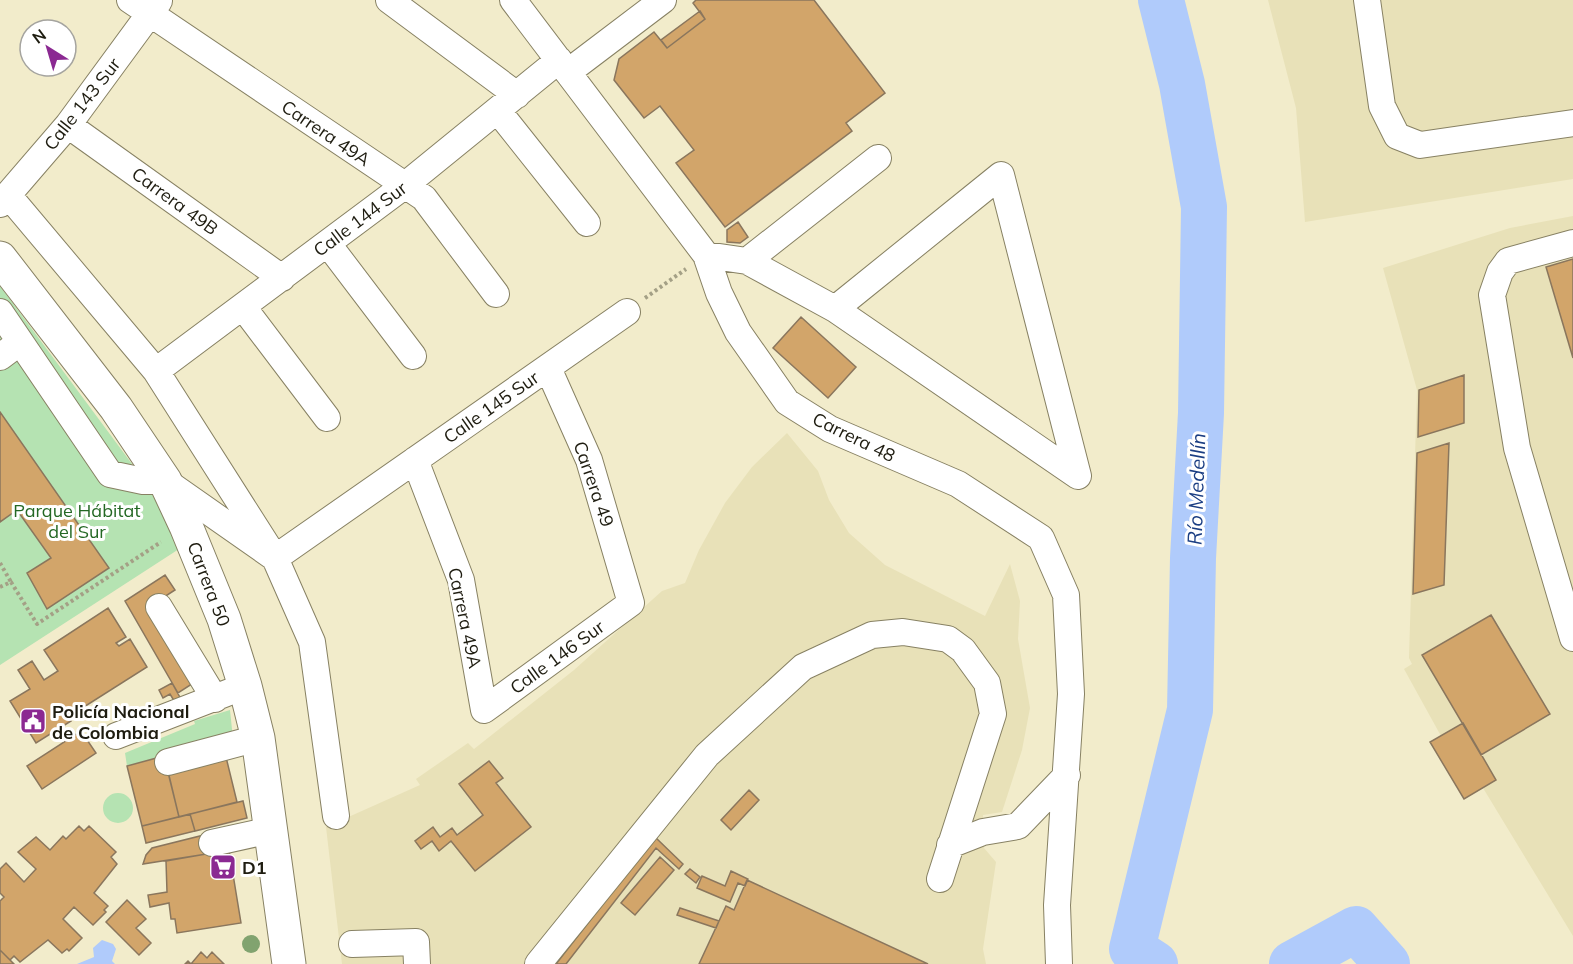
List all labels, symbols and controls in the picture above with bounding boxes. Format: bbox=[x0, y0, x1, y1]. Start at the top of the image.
north arrow bbox=[18, 18, 78, 78]
text: N bbox=[28, 24, 50, 48]
street label: Calle 143 Sur bbox=[39, 53, 126, 155]
street label: Carrera 49A bbox=[277, 95, 375, 171]
street label: Carrera 49B bbox=[127, 162, 223, 240]
street label: Calle 144 Sur bbox=[309, 176, 412, 262]
street label: Calle 145 Sur bbox=[439, 365, 543, 448]
street label: Carrera 48 bbox=[809, 407, 899, 467]
water label: Río Medellín bbox=[1182, 433, 1210, 545]
street label: Carrera 49 bbox=[569, 438, 619, 530]
park label: Parque Hábitat del Sur bbox=[13, 499, 141, 543]
street label: Carrera 50 bbox=[182, 538, 236, 630]
street label: Carrera 49A bbox=[443, 566, 487, 670]
street label: Calle 146 Sur bbox=[505, 615, 609, 699]
place label: Policía Nacional de Colombia bbox=[52, 700, 189, 744]
public building icon: Policía Nacional de Colombia bbox=[18, 706, 48, 736]
supermarket icon: D1 bbox=[208, 852, 238, 882]
place label: D1 bbox=[242, 856, 267, 879]

